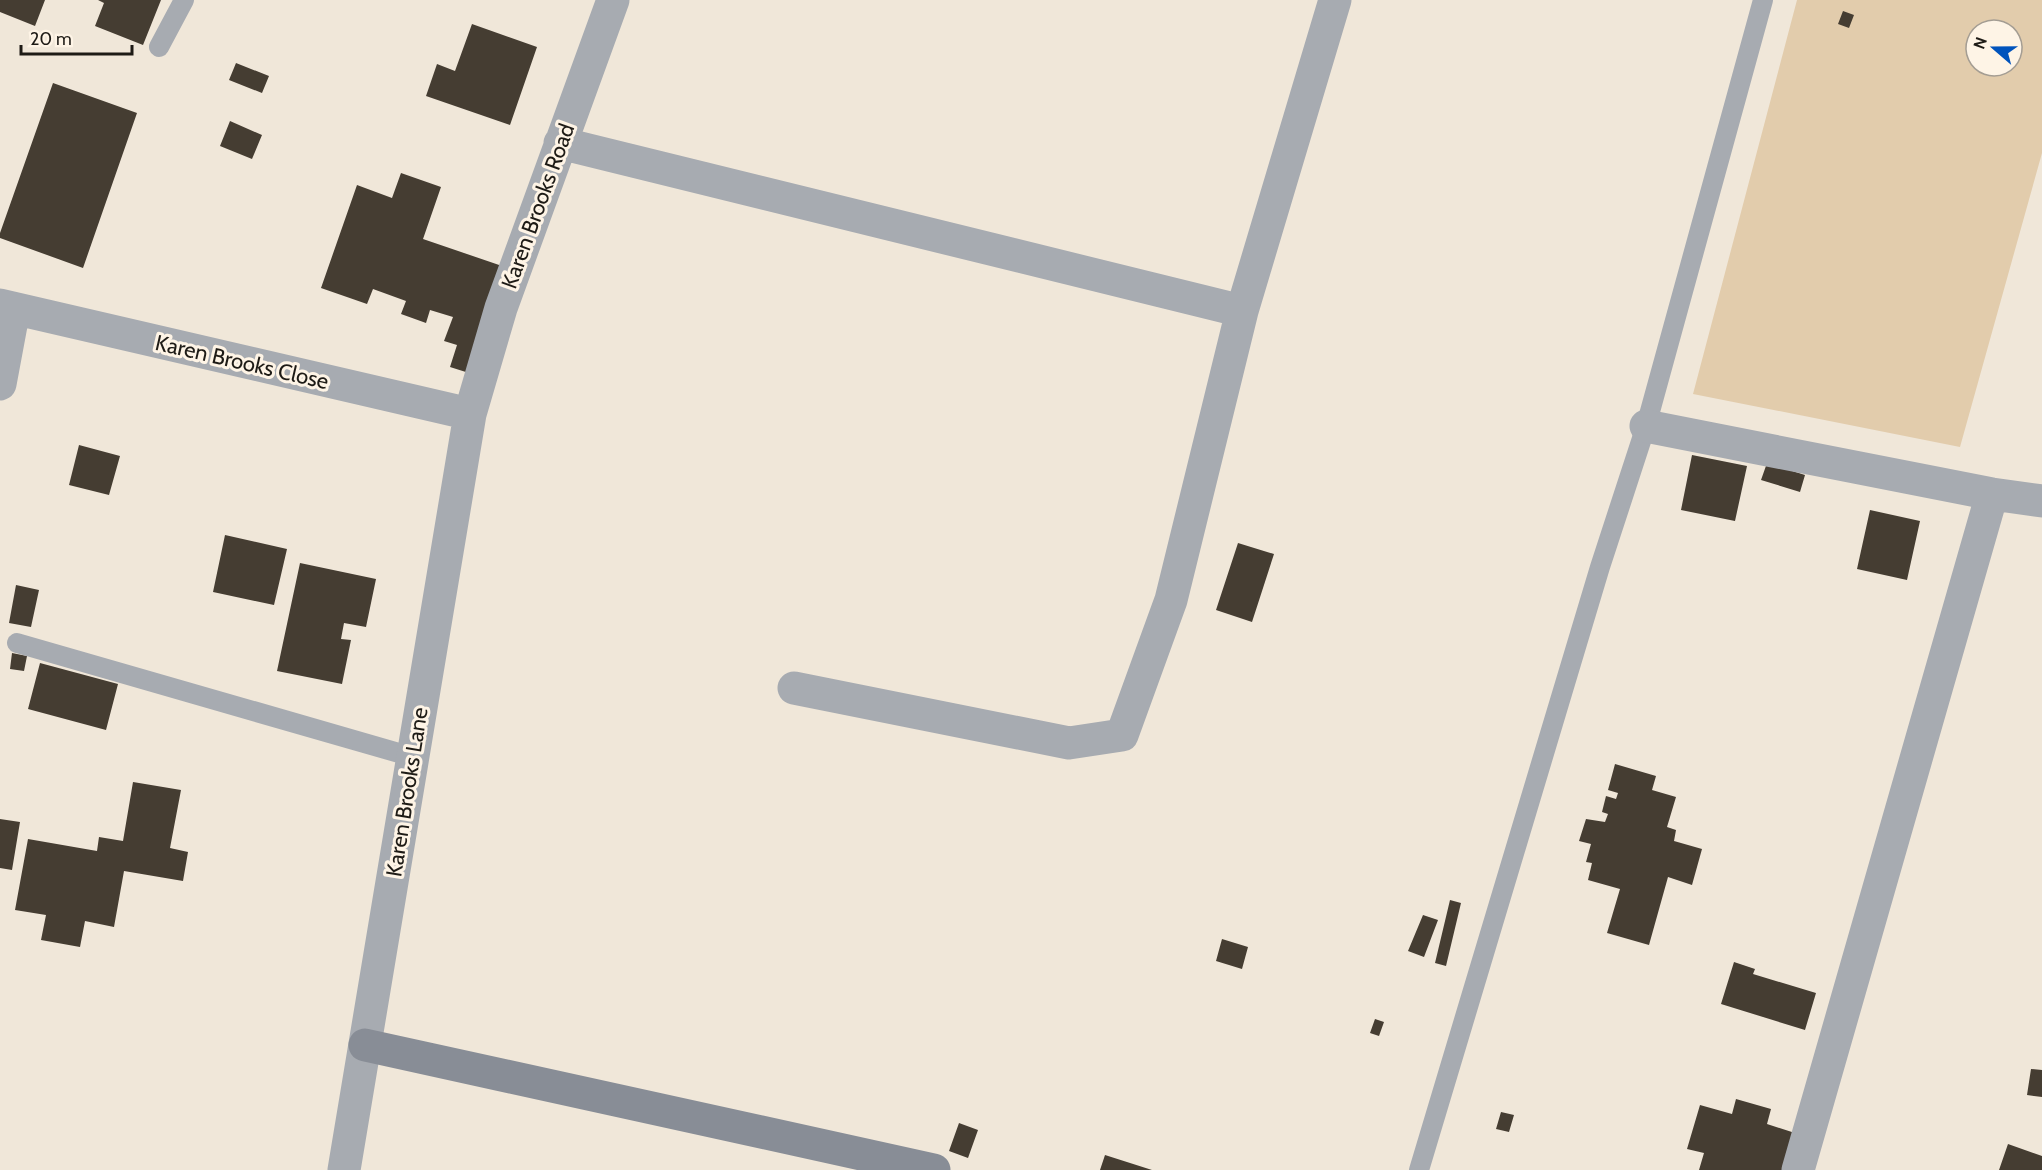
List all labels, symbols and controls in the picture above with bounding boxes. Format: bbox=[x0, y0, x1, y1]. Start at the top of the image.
scale bar bbox=[21, 18, 132, 56]
north arrow bbox=[1964, 18, 2024, 78]
text: 20 m bbox=[30, 28, 72, 50]
text: N bbox=[1970, 34, 1991, 52]
street label: Karen Brooks Road bbox=[496, 120, 580, 292]
street label: Karen Brooks Close bbox=[153, 329, 331, 395]
street label: Karen Brooks Lane bbox=[380, 705, 434, 879]

